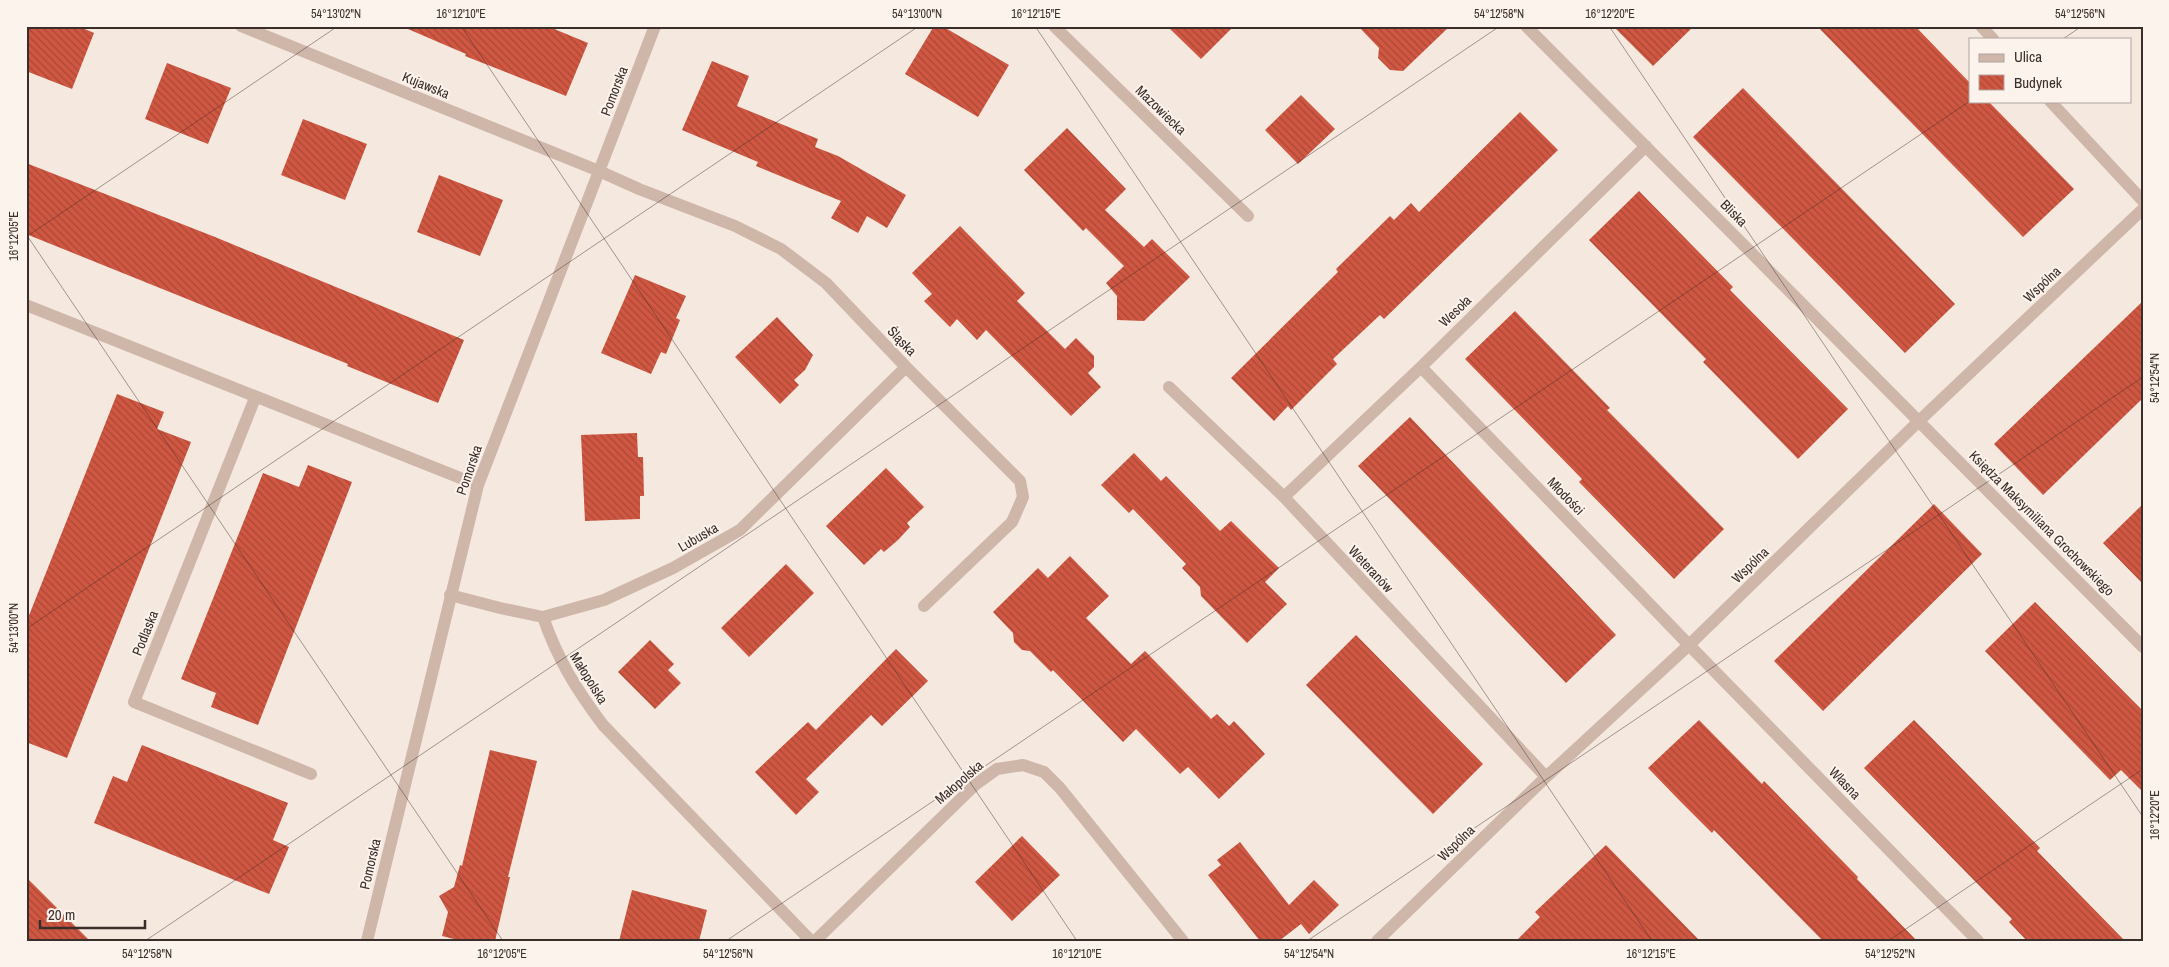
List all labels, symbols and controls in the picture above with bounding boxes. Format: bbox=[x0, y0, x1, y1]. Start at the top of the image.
text: 54°13'02"N bbox=[311, 6, 361, 22]
text: 16°12'10"E bbox=[436, 6, 486, 22]
text: 54°13'00"N bbox=[892, 6, 942, 22]
text: 16°12'15"E bbox=[1011, 6, 1061, 22]
text: 54°12'58"N bbox=[1474, 6, 1524, 22]
text: 16°12'20"E bbox=[1585, 6, 1635, 22]
text: 54°12'56"N bbox=[2055, 6, 2105, 22]
legend bbox=[1969, 38, 2132, 102]
text: Ulica bbox=[2014, 46, 2042, 67]
street label: Pomorska bbox=[596, 63, 632, 118]
street label: Kujawska bbox=[400, 67, 453, 103]
text: Budynek bbox=[2014, 72, 2063, 93]
street label: Mazowiecka bbox=[1132, 81, 1191, 139]
street label: Bliska bbox=[1717, 196, 1752, 231]
text: 16°12'05"E bbox=[6, 211, 22, 261]
street label: Wspólna bbox=[2020, 262, 2065, 306]
street label: Wesoła bbox=[1435, 291, 1475, 331]
street label: Śląska bbox=[884, 322, 921, 360]
text: 54°12'54"N bbox=[2147, 353, 2163, 403]
street label: Pomorska bbox=[452, 442, 486, 497]
street label: Księdza Maksymiliana Grochowskiego bbox=[1965, 446, 2119, 600]
street label: Młodości bbox=[1544, 473, 1588, 519]
street label: Lubuska bbox=[675, 518, 722, 556]
street label: Weteranów bbox=[1345, 542, 1398, 597]
street label: Wspólna bbox=[1728, 543, 1773, 587]
text: 54°13'00"N bbox=[6, 603, 22, 653]
street label: Podlaska bbox=[128, 607, 162, 658]
street label: Małopolska bbox=[566, 649, 612, 708]
street label: Małopolska bbox=[931, 756, 987, 808]
street label: Własna bbox=[1825, 763, 1865, 803]
text: 16°12'20"E bbox=[2147, 790, 2163, 840]
street label: Wspólna bbox=[1434, 821, 1479, 865]
street label: Pomorska bbox=[355, 836, 385, 891]
scale bar bbox=[40, 897, 145, 929]
text: 20 m bbox=[48, 904, 75, 925]
text: 54°12'58"N bbox=[122, 946, 172, 962]
text: 16°12'05"E bbox=[477, 946, 527, 962]
text: 54°12'56"N bbox=[703, 946, 753, 962]
text: 16°12'10"E bbox=[1052, 946, 1102, 962]
text: 54°12'54"N bbox=[1284, 946, 1334, 962]
text: 16°12'15"E bbox=[1626, 946, 1676, 962]
text: 54°12'52"N bbox=[1865, 946, 1915, 962]

